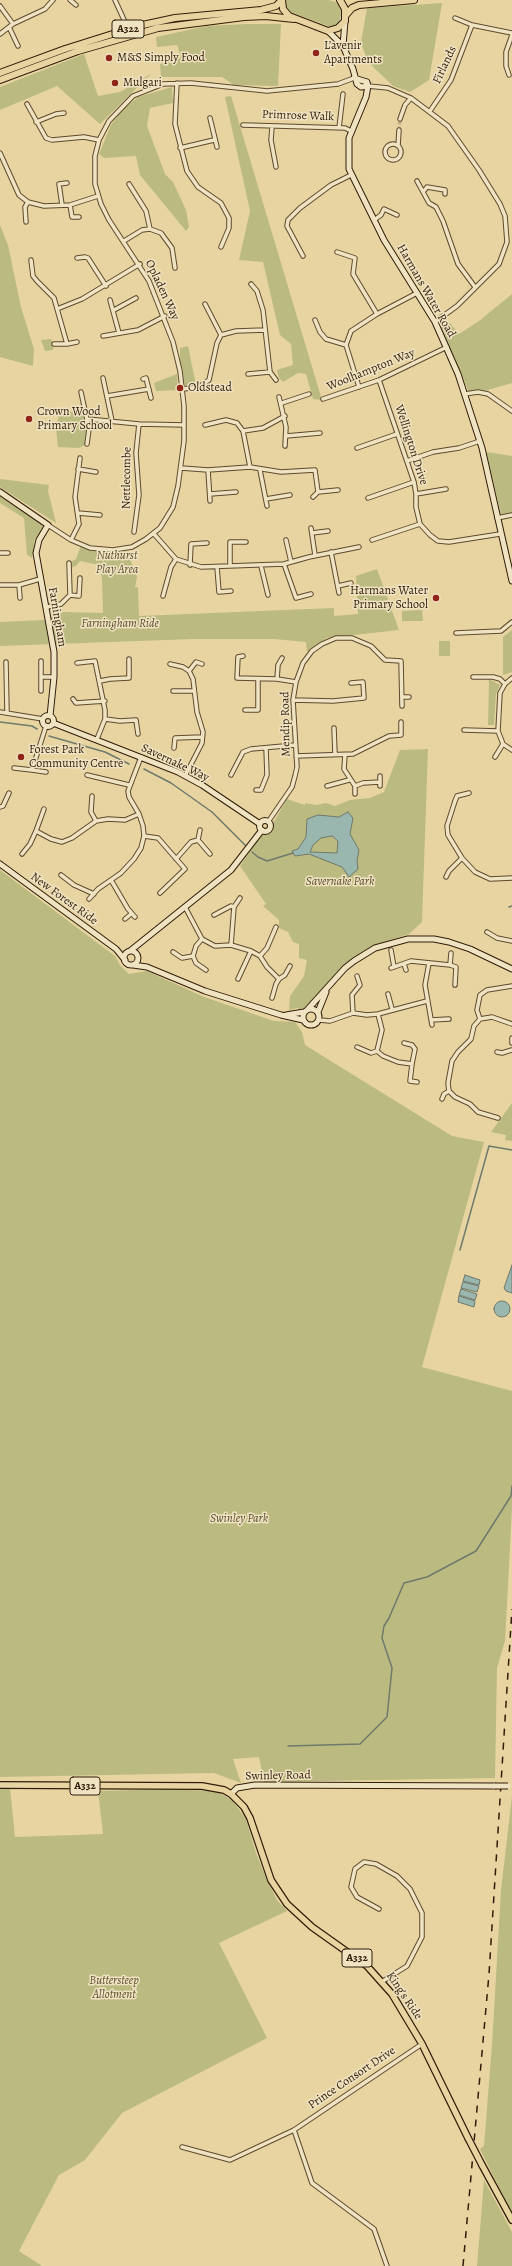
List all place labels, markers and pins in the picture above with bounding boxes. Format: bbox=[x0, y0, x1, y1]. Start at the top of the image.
place label: L’avenir Apartments bbox=[324, 39, 382, 67]
marker: L’avenir Apartments bbox=[311, 48, 321, 58]
place label: M&S Simply Food bbox=[117, 51, 205, 65]
marker: M&S Simply Food bbox=[104, 53, 114, 63]
place label: Mulgari bbox=[123, 76, 162, 90]
marker: Mulgari bbox=[110, 78, 120, 88]
place label: Oldstead bbox=[188, 381, 232, 395]
marker: Oldstead bbox=[175, 383, 185, 393]
place label: Crown Wood Primary School bbox=[37, 405, 112, 433]
marker: Crown Wood Primary School bbox=[24, 414, 34, 424]
place label: Harmans Water Primary School bbox=[350, 584, 428, 612]
marker: Harmans Water Primary School bbox=[431, 593, 441, 603]
place label: Forest Park Community Centre bbox=[29, 743, 123, 771]
marker: Forest Park Community Centre bbox=[16, 752, 26, 762]

